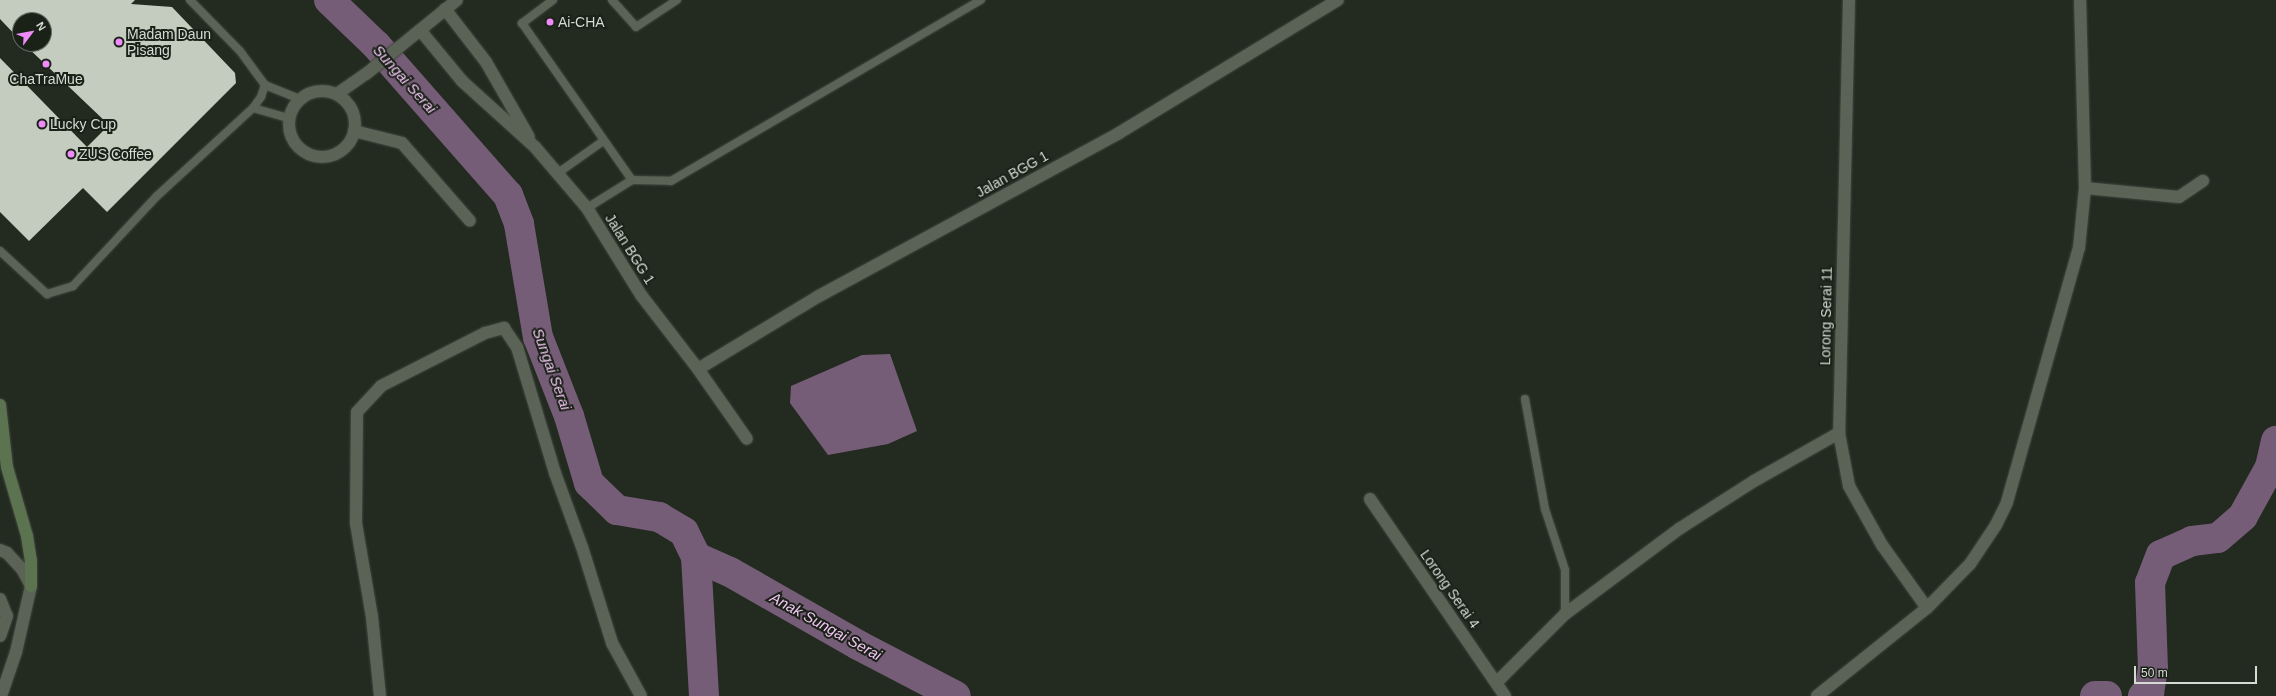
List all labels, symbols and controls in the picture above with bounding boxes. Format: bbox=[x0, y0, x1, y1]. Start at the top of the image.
north arrow bbox=[12, 12, 52, 52]
place label: Ai-CHA bbox=[558, 14, 605, 30]
marker: Ai-CHA bbox=[545, 17, 555, 27]
text: N bbox=[34, 20, 49, 33]
place label: Madam Daun Pisang bbox=[127, 26, 211, 58]
marker: Madam Daun Pisang bbox=[114, 37, 124, 47]
water label: Sungai Serai bbox=[370, 41, 440, 117]
marker: ChaTraMue bbox=[41, 59, 51, 69]
place label: ChaTraMue bbox=[9, 71, 83, 87]
place label: Lucky Cup bbox=[50, 116, 116, 132]
marker: Lucky Cup bbox=[37, 119, 47, 129]
place label: ZUS Coffee bbox=[79, 146, 152, 162]
street label: Jalan BGG 1 bbox=[973, 147, 1051, 201]
marker: ZUS Coffee bbox=[66, 149, 76, 159]
street label: Jalan BGG 1 bbox=[602, 211, 658, 287]
street label: Lorong Serai 11 bbox=[1817, 267, 1835, 365]
water label: Sungai Serai bbox=[529, 326, 575, 412]
street label: Lorong Serai 4 bbox=[1417, 547, 1483, 631]
water label: Anak Sungai Serai bbox=[767, 588, 885, 664]
scale bar bbox=[2136, 658, 2259, 684]
text: 50 m bbox=[2141, 666, 2168, 680]

